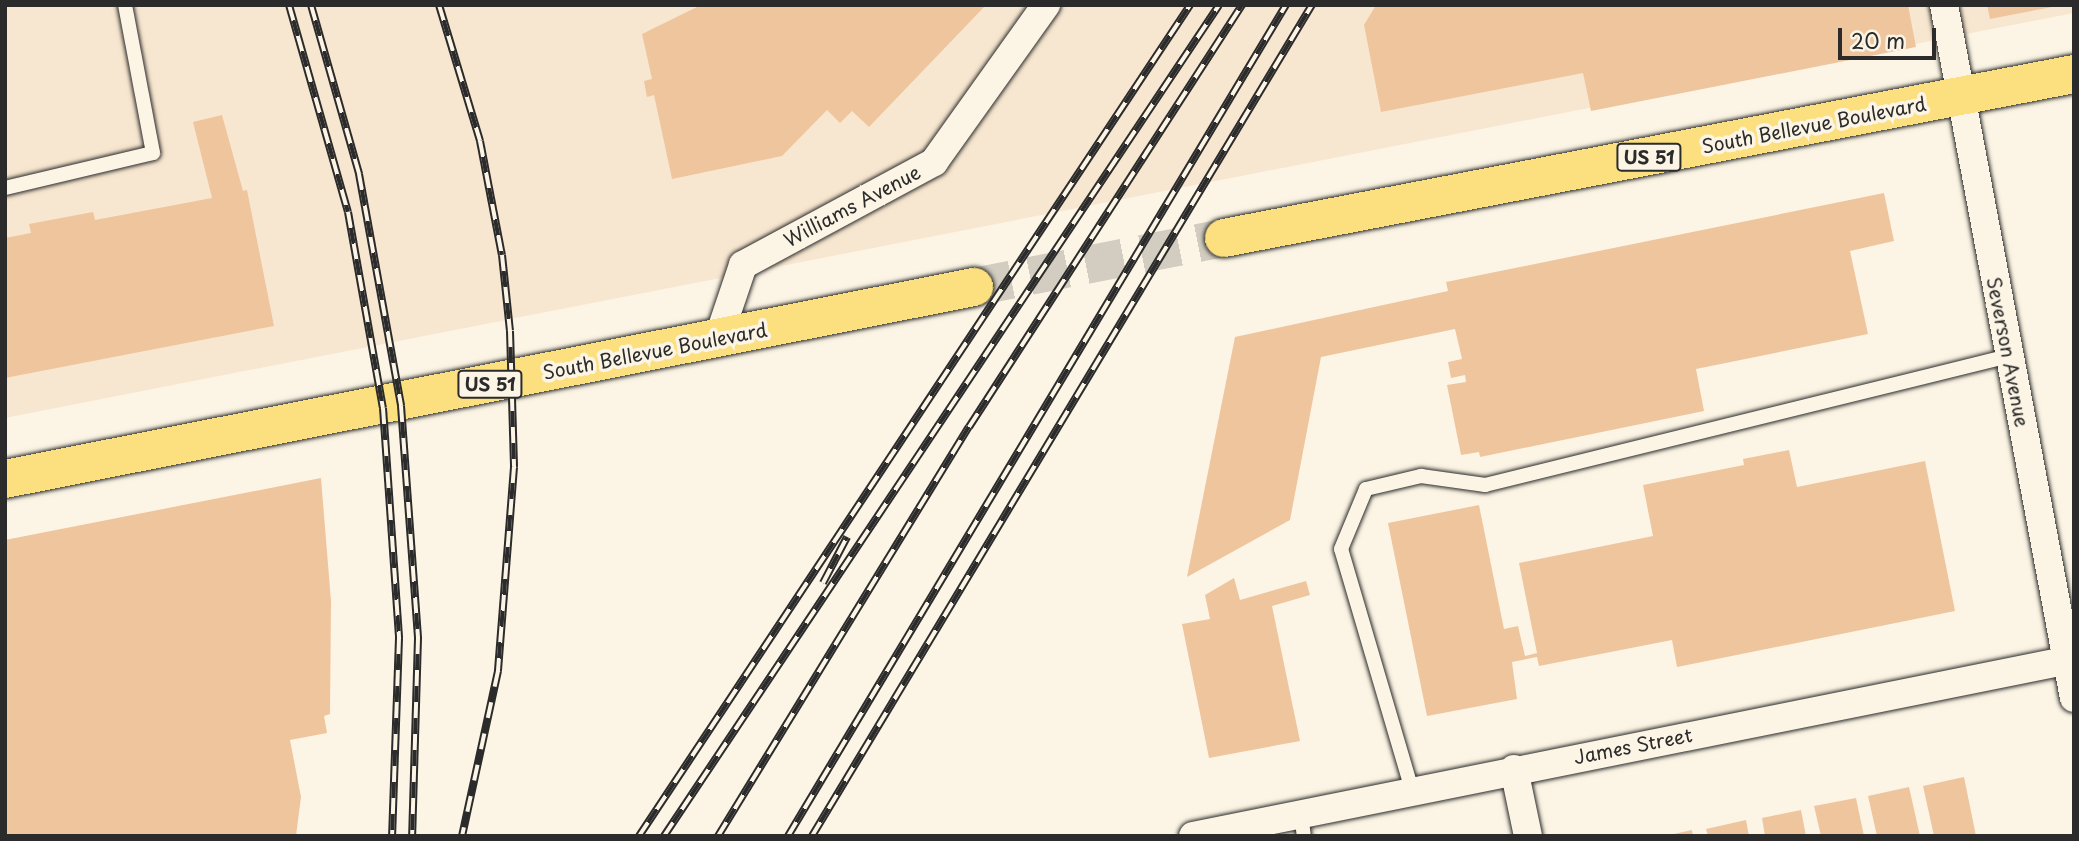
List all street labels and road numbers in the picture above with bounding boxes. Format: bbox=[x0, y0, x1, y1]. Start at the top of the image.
street label: South Bellevue Boulevard bbox=[1699, 92, 1929, 158]
road number: US 51 bbox=[1616, 142, 1682, 172]
street label: Williams Avenue bbox=[780, 161, 924, 251]
street label: Severson Avenue bbox=[1982, 275, 2034, 429]
street label: South Bellevue Boulevard bbox=[540, 318, 770, 384]
road number: US 51 bbox=[457, 370, 523, 398]
street label: James Street bbox=[1571, 723, 1695, 769]

